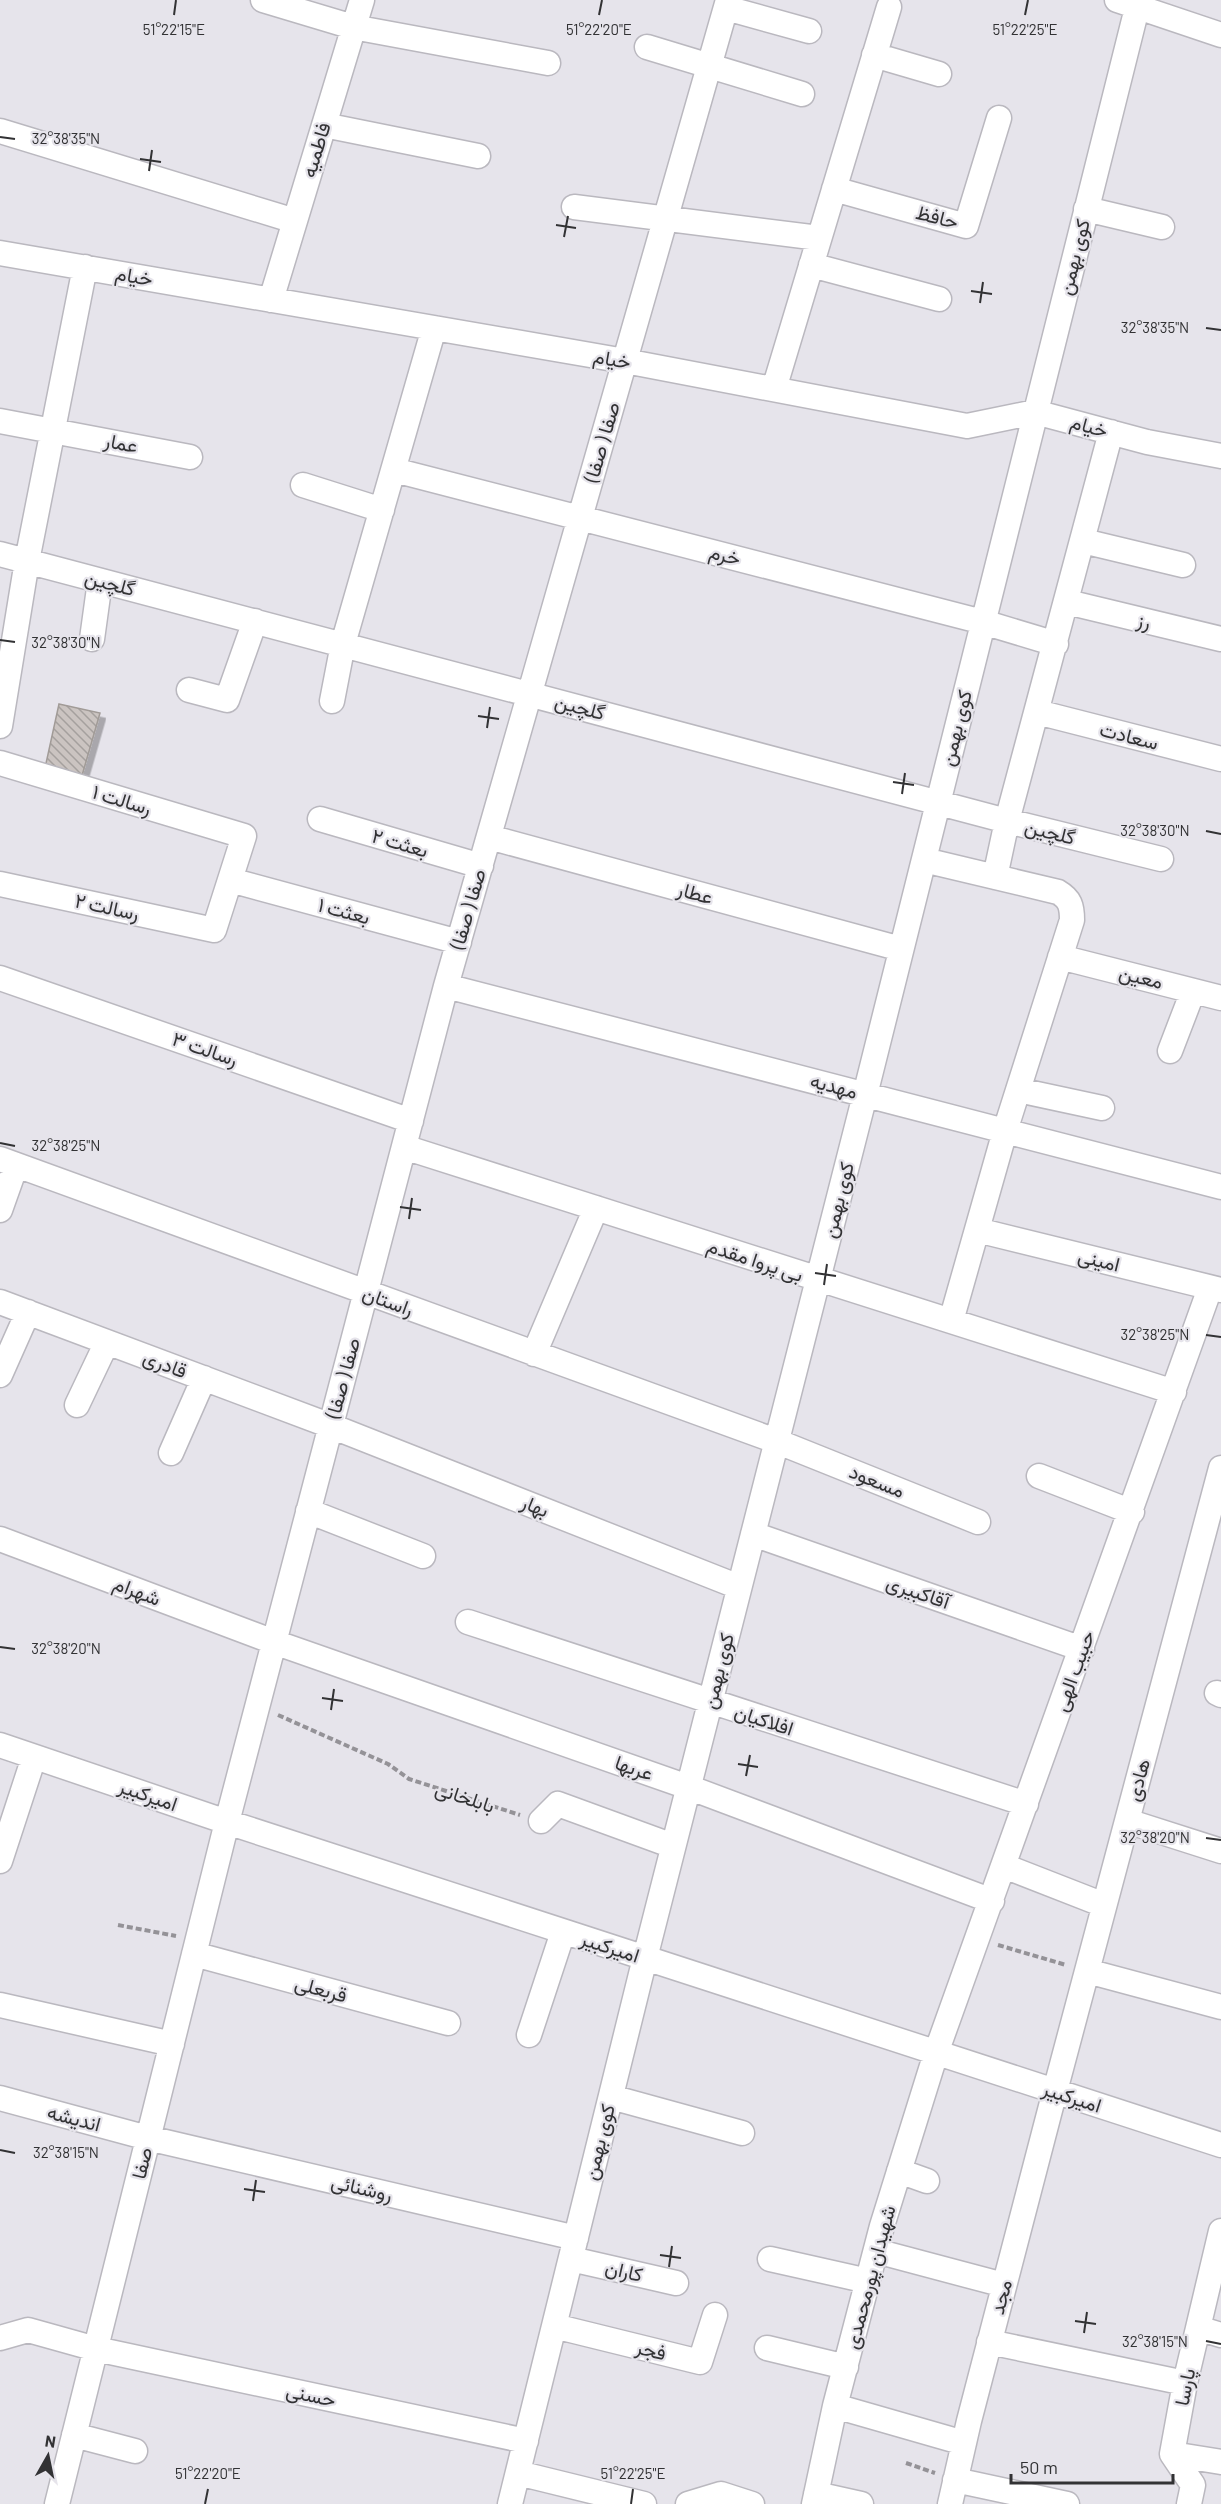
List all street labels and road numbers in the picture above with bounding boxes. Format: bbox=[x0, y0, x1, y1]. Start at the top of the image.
street label: فاطمیه bbox=[295, 119, 336, 181]
street label: حافظ bbox=[913, 199, 961, 233]
street label: کوی بهمن bbox=[1052, 216, 1096, 298]
street label: خیام bbox=[113, 260, 155, 292]
street label: خیام bbox=[591, 343, 633, 375]
street label: صفا ( صفا) bbox=[578, 399, 624, 486]
street label: خیام bbox=[1067, 409, 1111, 443]
street label: عمار bbox=[101, 427, 140, 459]
street label: خرم bbox=[706, 538, 744, 572]
street label: گلچین bbox=[82, 564, 138, 603]
street label: رز bbox=[1133, 607, 1154, 635]
street label: کوی بهمن bbox=[934, 687, 978, 769]
street label: گلچین bbox=[552, 688, 608, 727]
street label: سعادت bbox=[1097, 716, 1161, 754]
street label: رسالت ۱ bbox=[89, 779, 155, 821]
street label: گلچین bbox=[1022, 813, 1078, 852]
street label: بعثت ۲ bbox=[369, 823, 431, 862]
street label: صفا ( صفا) bbox=[444, 866, 490, 953]
street label: عطار bbox=[673, 876, 716, 910]
street label: رسالت ۲ bbox=[72, 888, 142, 926]
street label: بعثت ۱ bbox=[315, 892, 373, 929]
street label: معین bbox=[1117, 959, 1166, 994]
street label: رسالت ۳ bbox=[169, 1026, 241, 1072]
street label: مهدیه bbox=[808, 1067, 860, 1105]
street label: کوی بهمن bbox=[816, 1159, 860, 1241]
street label: بی پروا مقدم bbox=[703, 1232, 806, 1289]
street label: امینی bbox=[1076, 1242, 1123, 1277]
street label: راستان bbox=[359, 1280, 417, 1322]
street label: صفا ( صفا) bbox=[320, 1335, 364, 1422]
street label: قادری bbox=[139, 1344, 191, 1384]
street label: مسعود bbox=[845, 1458, 909, 1504]
street label: بهار bbox=[516, 1488, 553, 1523]
street label: آقاکبیری bbox=[883, 1569, 954, 1615]
street label: شهرام bbox=[110, 1570, 164, 1612]
street label: حبیب الهی bbox=[1047, 1627, 1101, 1715]
street label: کوی بهمن bbox=[696, 1630, 740, 1712]
street label: افلاکیان bbox=[731, 1698, 797, 1741]
street label: عربها bbox=[611, 1749, 657, 1787]
street label: هادی bbox=[1120, 1756, 1155, 1804]
street label: امیرکبیر bbox=[114, 1773, 181, 1817]
street label: بابلخانی bbox=[432, 1775, 498, 1818]
street label: امیرکبیر bbox=[576, 1925, 643, 1969]
street label: قربعلی bbox=[292, 1970, 350, 2008]
street label: امیرکبیر bbox=[1038, 2075, 1105, 2119]
street label: اندیشه bbox=[45, 2098, 104, 2137]
street label: کوی بهمن bbox=[577, 2101, 621, 2183]
street label: صفا bbox=[126, 2144, 157, 2181]
street label: روشنائی bbox=[329, 2168, 395, 2208]
street label: شهیدان پورمحمدی bbox=[838, 2202, 903, 2352]
street label: کاران bbox=[603, 2254, 645, 2288]
street label: مجد bbox=[984, 2277, 1017, 2317]
street label: فجر bbox=[632, 2333, 669, 2366]
street label: پارسا bbox=[1169, 2366, 1202, 2408]
street label: حسنی bbox=[284, 2377, 338, 2412]

